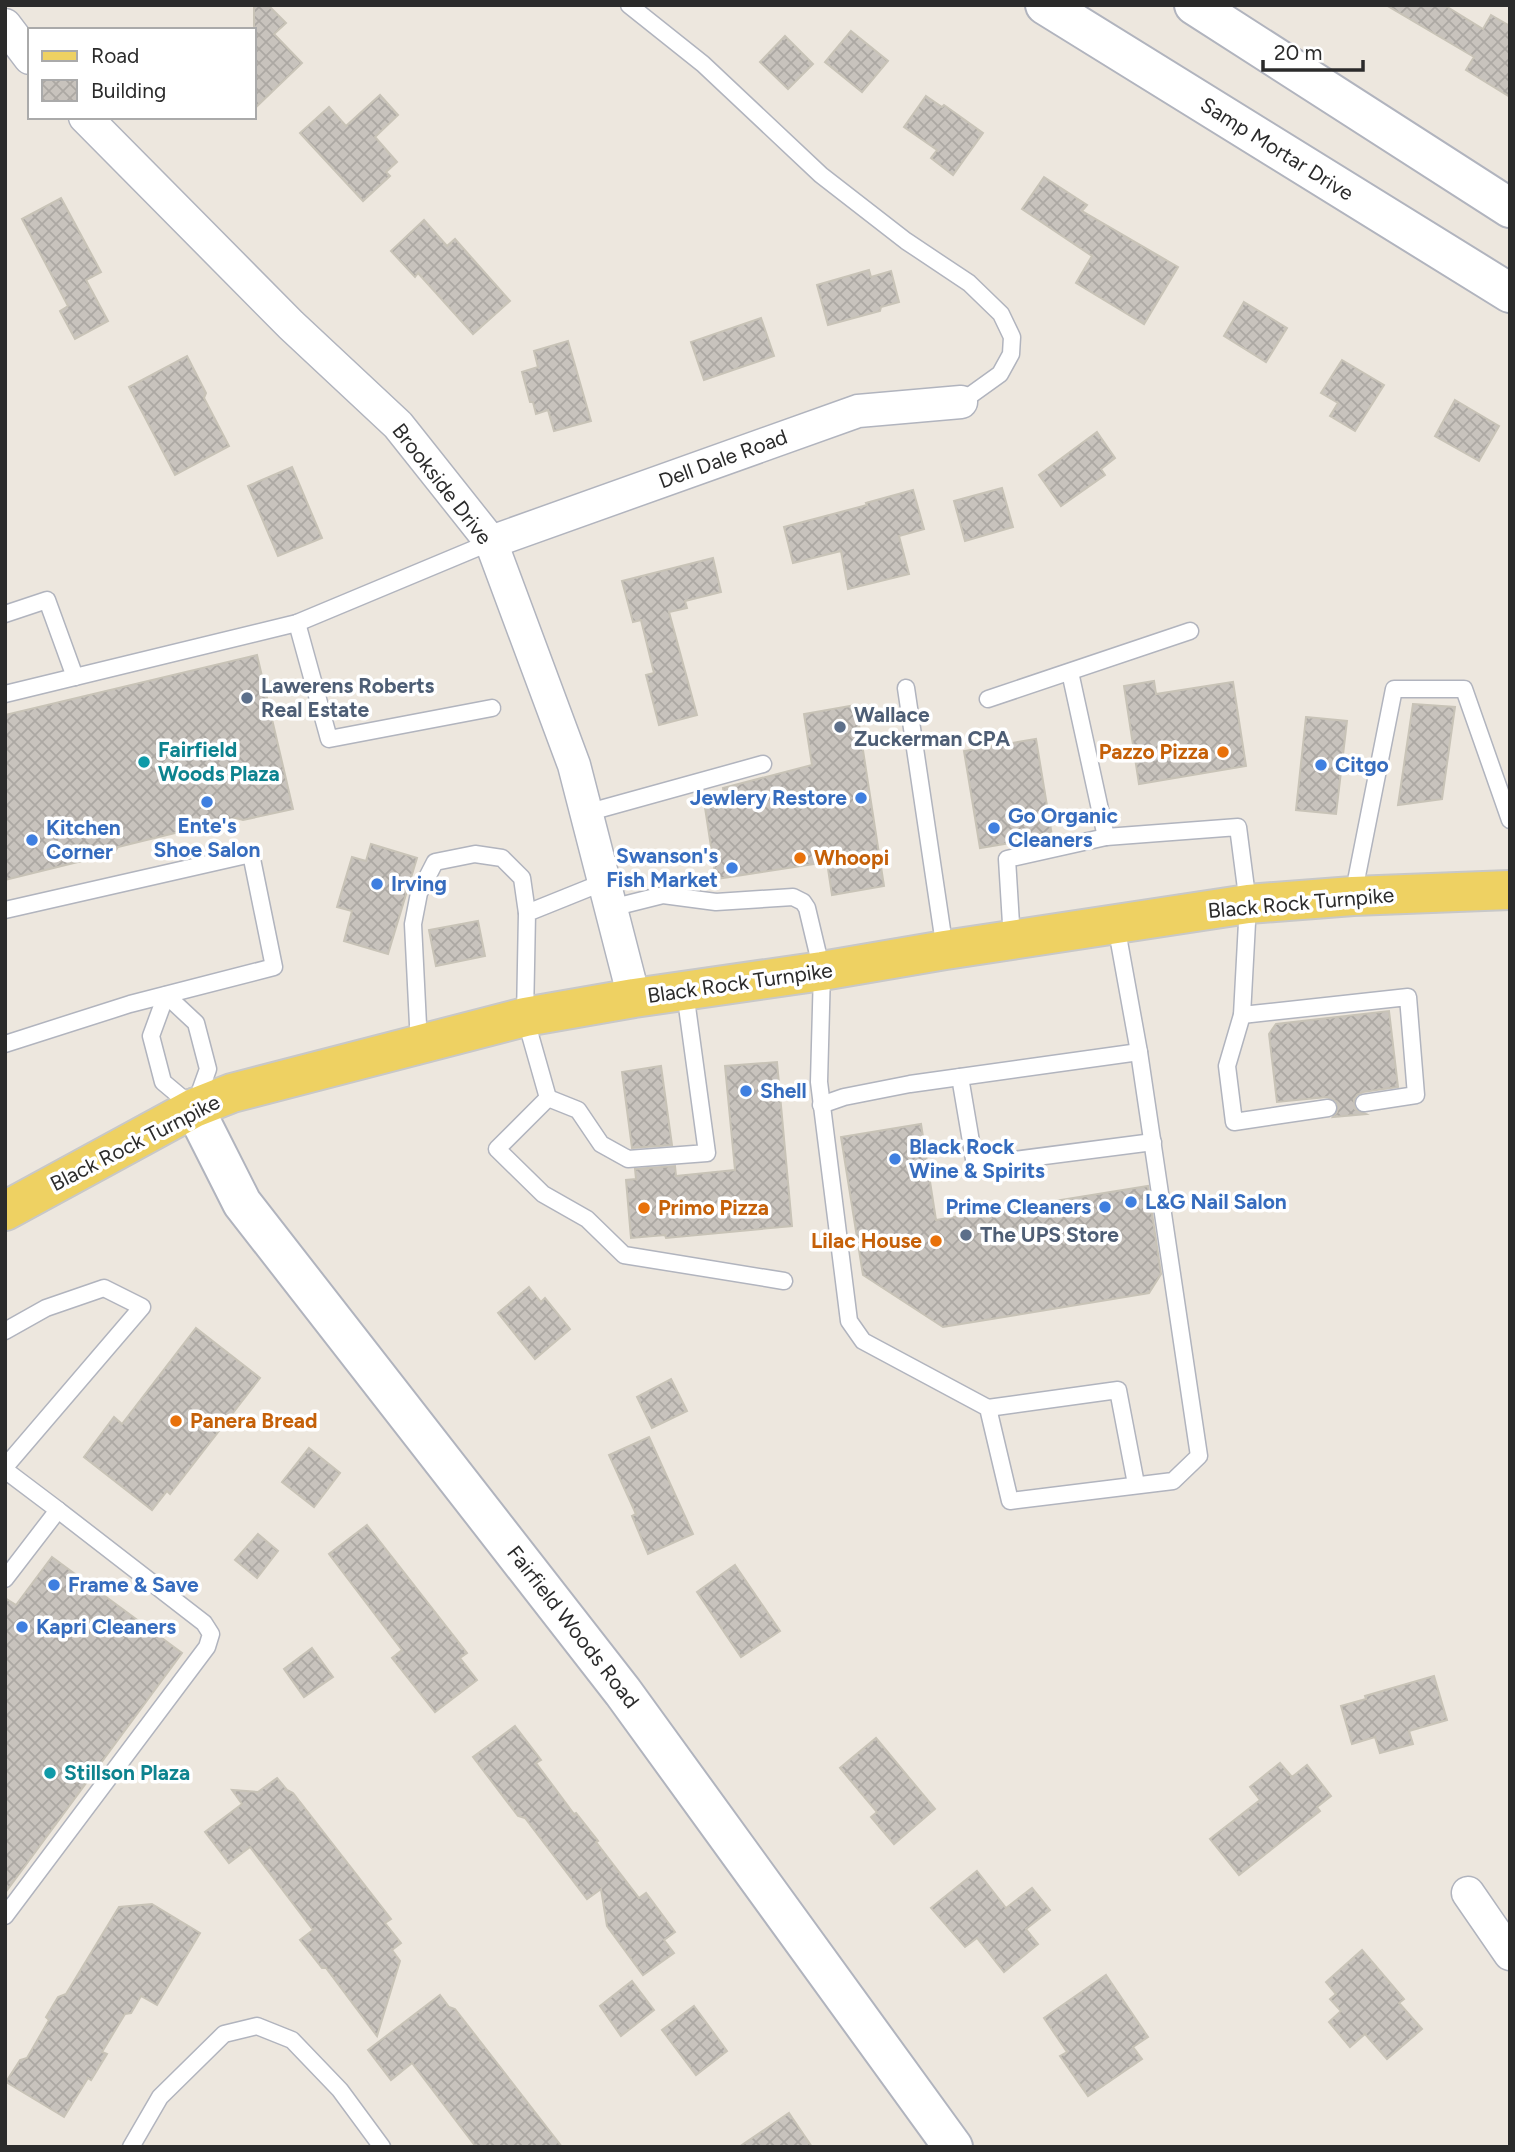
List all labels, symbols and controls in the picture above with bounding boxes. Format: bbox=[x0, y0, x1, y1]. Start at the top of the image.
legend bbox=[28, 28, 256, 119]
scale bar bbox=[1263, 28, 1363, 72]
text: 20 m bbox=[1274, 40, 1322, 65]
text: Road bbox=[91, 43, 139, 68]
text: Building bbox=[91, 78, 166, 103]
street label: Samp Mortar Drive bbox=[1196, 91, 1358, 206]
street label: Brookside Drive bbox=[387, 418, 497, 549]
street label: Dell Dale Road bbox=[655, 424, 791, 493]
place label: Lawerens Roberts Real Estate bbox=[261, 673, 435, 722]
marker: Lawerens Roberts Real Estate bbox=[239, 690, 255, 706]
place label: Wallace Zuckerman CPA bbox=[854, 702, 1010, 751]
marker: Wallace Zuckerman CPA bbox=[832, 719, 848, 735]
place label: Fairfield Woods Plaza bbox=[158, 737, 280, 786]
place label: Pazzo Pizza bbox=[1099, 739, 1209, 764]
marker: Pazzo Pizza bbox=[1215, 744, 1231, 760]
place label: Citgo bbox=[1335, 752, 1389, 777]
marker: Fairfield Woods Plaza bbox=[136, 754, 152, 770]
marker: Citgo bbox=[1313, 757, 1329, 773]
place label: Jewlery Restore bbox=[690, 785, 847, 810]
marker: Jewlery Restore bbox=[853, 790, 869, 806]
marker: Ente's Shoe Salon bbox=[199, 794, 215, 810]
place label: Go Organic Cleaners bbox=[1008, 803, 1119, 852]
place label: Ente's Shoe Salon bbox=[154, 813, 260, 862]
place label: Kitchen Corner bbox=[46, 815, 121, 864]
marker: Go Organic Cleaners bbox=[986, 820, 1002, 836]
marker: Kitchen Corner bbox=[24, 832, 40, 848]
place label: Swanson's Fish Market bbox=[606, 843, 718, 892]
place label: Whoopi bbox=[814, 845, 889, 870]
marker: Whoopi bbox=[792, 850, 808, 866]
marker: Swanson's Fish Market bbox=[724, 860, 740, 876]
place label: Irving bbox=[391, 871, 447, 896]
marker: Irving bbox=[369, 876, 385, 892]
street label: Black Rock Turnpike bbox=[1207, 882, 1395, 923]
street label: Black Rock Turnpike bbox=[646, 957, 834, 1008]
place label: Shell bbox=[760, 1078, 807, 1103]
marker: Shell bbox=[738, 1083, 754, 1099]
street label: Black Rock Turnpike bbox=[46, 1089, 224, 1196]
place label: Black Rock Wine & Spirits bbox=[909, 1134, 1045, 1183]
marker: Black Rock Wine & Spirits bbox=[887, 1151, 903, 1167]
place label: L&G Nail Salon bbox=[1145, 1189, 1287, 1214]
place label: Prime Cleaners bbox=[945, 1194, 1091, 1219]
marker: L&G Nail Salon bbox=[1123, 1194, 1139, 1210]
place label: Primo Pizza bbox=[658, 1195, 769, 1220]
marker: Prime Cleaners bbox=[1097, 1199, 1113, 1215]
marker: Primo Pizza bbox=[636, 1200, 652, 1216]
place label: The UPS Store bbox=[980, 1222, 1119, 1247]
marker: The UPS Store bbox=[958, 1227, 974, 1243]
place label: Lilac House bbox=[811, 1228, 922, 1253]
marker: Lilac House bbox=[928, 1233, 944, 1249]
place label: Panera Bread bbox=[190, 1408, 318, 1433]
marker: Panera Bread bbox=[168, 1413, 184, 1429]
street label: Fairfield Woods Road bbox=[502, 1540, 645, 1713]
place label: Frame & Save bbox=[68, 1572, 199, 1597]
marker: Frame & Save bbox=[46, 1577, 62, 1593]
place label: Kapri Cleaners bbox=[36, 1614, 176, 1639]
marker: Kapri Cleaners bbox=[14, 1619, 30, 1635]
place label: Stillson Plaza bbox=[64, 1760, 190, 1785]
marker: Stillson Plaza bbox=[42, 1765, 58, 1781]

